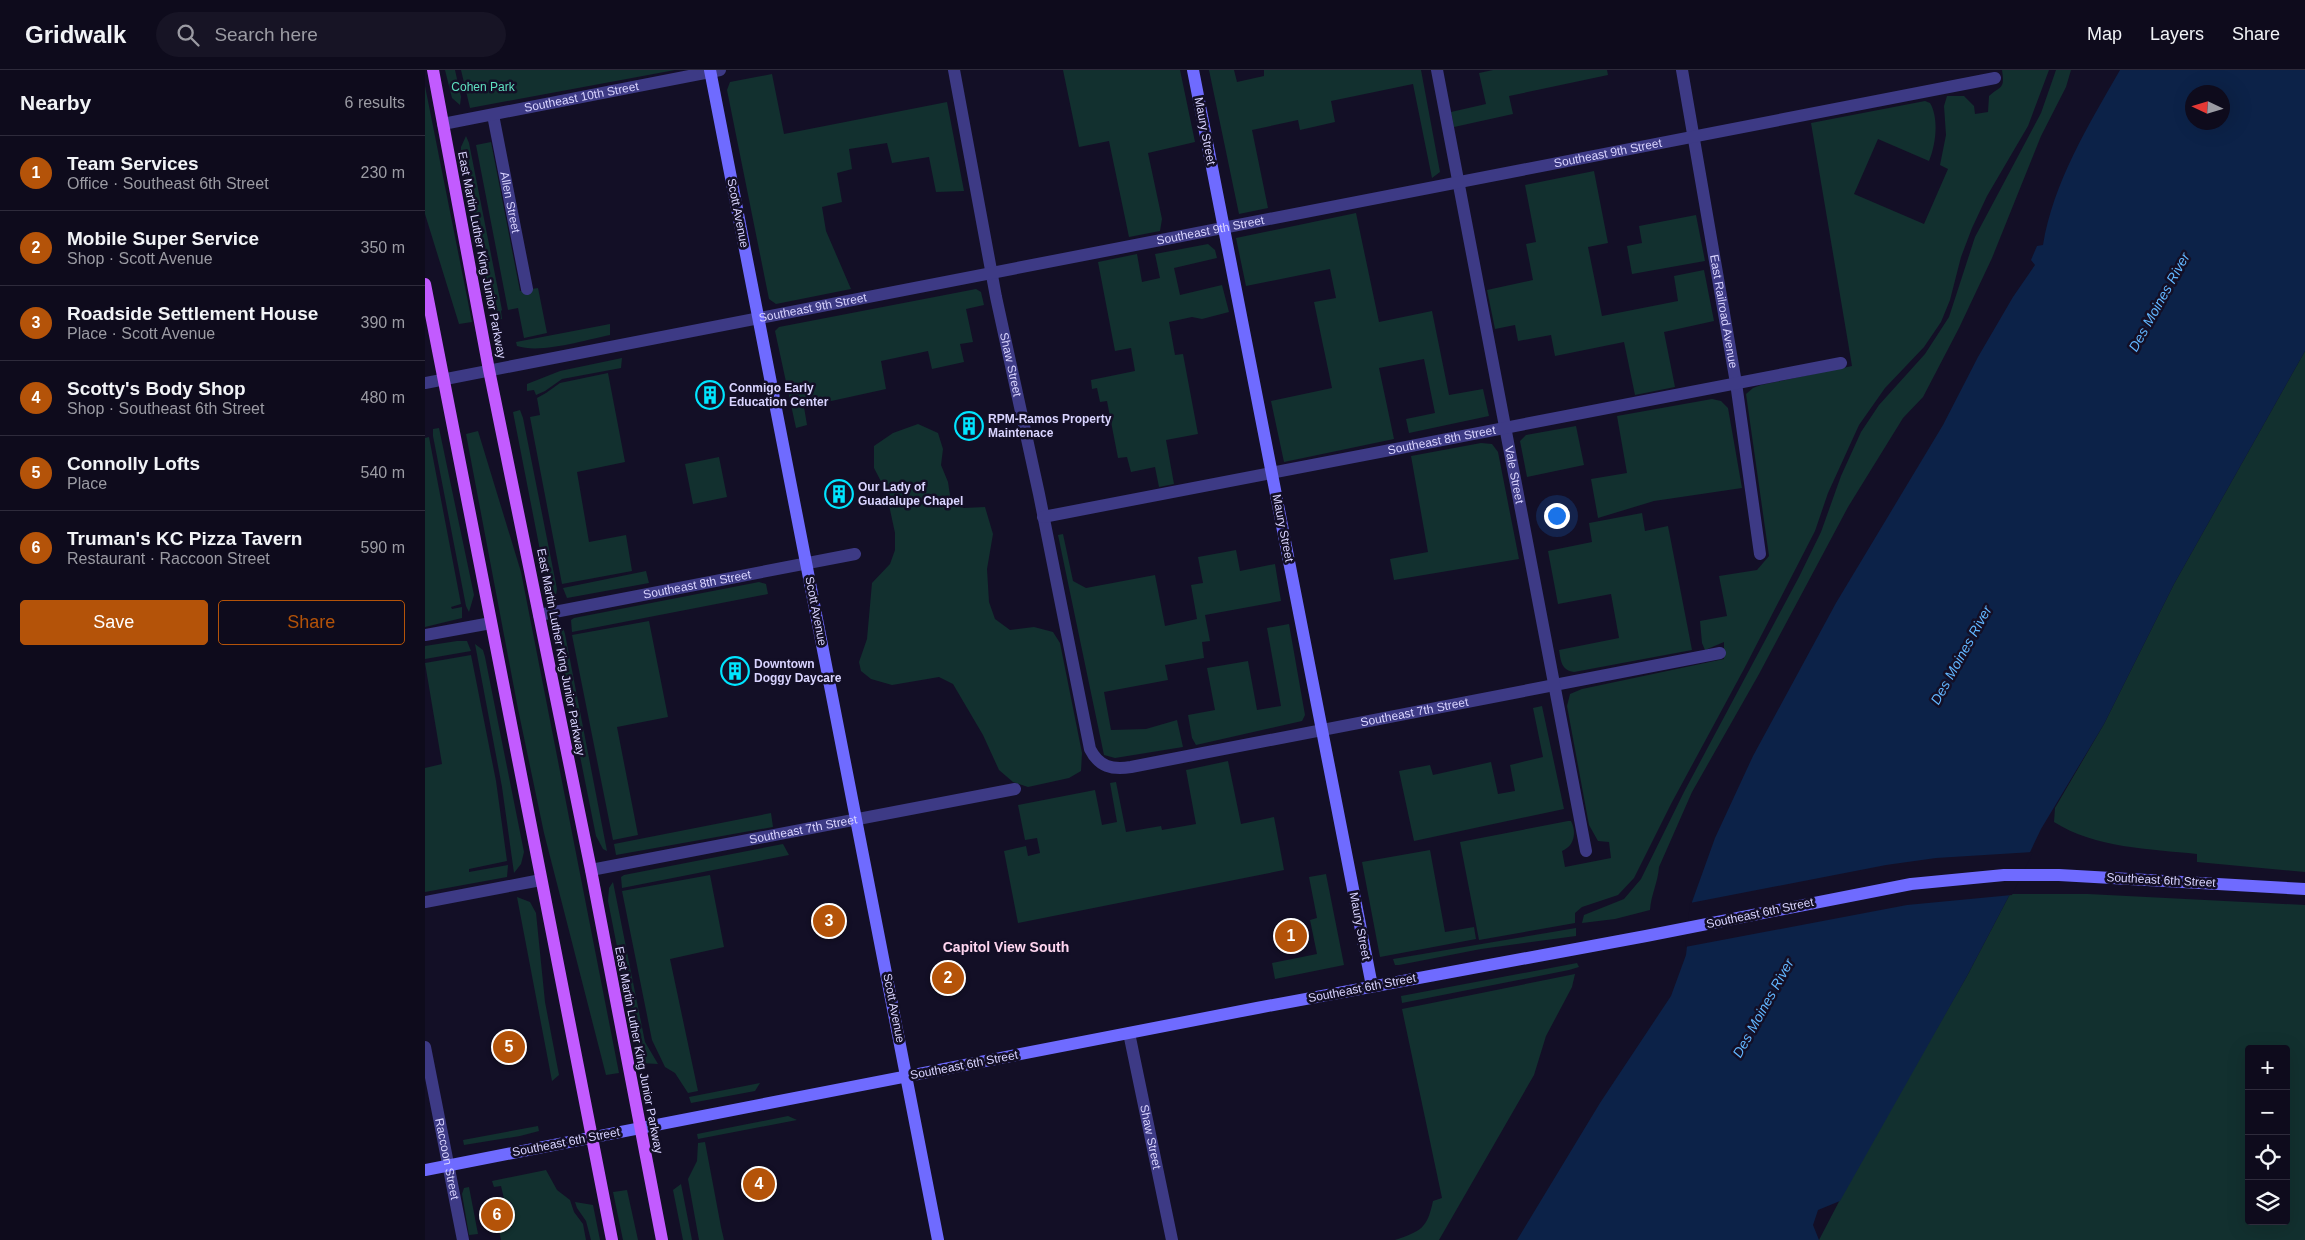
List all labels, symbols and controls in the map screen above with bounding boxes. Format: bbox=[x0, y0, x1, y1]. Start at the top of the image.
search box bbox=[156, 12, 506, 57]
text: Gridwalk bbox=[25, 21, 126, 48]
icon: search bbox=[174, 21, 202, 49]
text: Search here bbox=[214, 24, 318, 45]
text: Map bbox=[2087, 24, 2122, 44]
text: Layers bbox=[2150, 24, 2204, 44]
text: Share bbox=[2232, 24, 2280, 44]
street label: Southeast 10th Street bbox=[523, 79, 640, 115]
park label: Cohen Park bbox=[451, 80, 516, 94]
north arrow bbox=[2185, 85, 2230, 130]
text: Nearby bbox=[20, 91, 91, 114]
text: 6 results bbox=[345, 94, 405, 111]
street label: Maury Street bbox=[1192, 96, 1219, 167]
street label: Southeast 9th Street bbox=[1553, 136, 1664, 171]
street label: East Martin Luther King Junior Parkway bbox=[455, 150, 509, 360]
text: Team Services bbox=[67, 153, 199, 174]
text: 1 bbox=[32, 164, 40, 181]
text: 230 m bbox=[361, 164, 405, 181]
street label: Allen Street bbox=[497, 171, 523, 235]
text: Office · Southeast 6th Street bbox=[67, 175, 269, 192]
street label: Scott Avenue bbox=[724, 177, 752, 249]
street label: Southeast 9th Street bbox=[1155, 213, 1266, 248]
text: Mobile Super Service bbox=[67, 228, 259, 249]
text: 2 bbox=[32, 239, 40, 256]
text: 350 m bbox=[361, 239, 405, 256]
water label: Des Moines River bbox=[2125, 249, 2193, 354]
text: Shop · Scott Avenue bbox=[67, 250, 213, 267]
street label: East Railroad Avenue bbox=[1707, 253, 1740, 370]
street label: Southeast 9th Street bbox=[758, 290, 869, 325]
text: Roadside Settlement House bbox=[67, 303, 318, 324]
text: 3 bbox=[32, 314, 40, 331]
text: 390 m bbox=[361, 314, 405, 331]
text: Place · Scott Avenue bbox=[67, 325, 215, 342]
street label: Shaw Street bbox=[997, 331, 1025, 399]
text: Scotty's Body Shop bbox=[67, 378, 246, 399]
building icon: Conmigo Early Education Center bbox=[695, 380, 725, 410]
place label: Conmigo Early Education Center bbox=[729, 381, 829, 409]
text: 4 bbox=[32, 389, 40, 406]
text: 480 m bbox=[361, 389, 405, 406]
text: Shop · Southeast 6th Street bbox=[67, 400, 264, 417]
building icon: RPM-Ramos Property Maintenace bbox=[954, 411, 984, 441]
place label: RPM-Ramos Property Maintenace bbox=[988, 412, 1112, 440]
street label: Southeast 8th Street bbox=[1386, 423, 1497, 457]
street label: Vale Street bbox=[1502, 445, 1527, 505]
text: Connolly Lofts bbox=[67, 453, 200, 474]
text: 5 bbox=[32, 464, 40, 481]
text: 540 m bbox=[361, 464, 405, 481]
text: Place bbox=[67, 475, 107, 492]
building icon: Our Lady of Guadalupe Chapel bbox=[824, 479, 854, 509]
place label: Our Lady of Guadalupe Chapel bbox=[858, 480, 963, 508]
street label: Maury Street bbox=[1270, 493, 1297, 564]
your location bbox=[1544, 503, 1570, 529]
text: Truman's KC Pizza Tavern bbox=[67, 528, 302, 549]
text: 6 bbox=[32, 539, 40, 556]
text: 590 m bbox=[361, 539, 405, 556]
street label: East Martin Luther King Junior Parkway bbox=[534, 547, 588, 757]
text: Restaurant · Raccoon Street bbox=[67, 550, 270, 567]
street label: Southeast 8th Street bbox=[642, 567, 753, 602]
street label: Scott Avenue bbox=[802, 575, 830, 647]
button: Save bbox=[20, 600, 208, 645]
button: Share bbox=[218, 600, 405, 645]
water label: Des Moines River bbox=[1927, 602, 1995, 707]
building icon: Downtown Doggy Daycare bbox=[720, 656, 750, 686]
place label: Downtown Doggy Daycare bbox=[754, 657, 842, 685]
street label: Southeast 7th Street bbox=[1359, 695, 1470, 729]
street label: Southeast 7th Street bbox=[748, 812, 859, 847]
street label: Southeast 6th Street bbox=[2106, 870, 2217, 890]
street label: Maury Street bbox=[1347, 891, 1374, 962]
street label: Southeast 6th Street bbox=[1705, 895, 1816, 931]
pin: 3 bbox=[813, 902, 845, 940]
pin: 1 bbox=[1275, 917, 1307, 955]
district label: Capitol View South bbox=[943, 939, 1069, 955]
street label: East Martin Luther King Junior Parkway bbox=[612, 945, 666, 1155]
water label: Des Moines River bbox=[1729, 955, 1797, 1060]
pin: 2 bbox=[932, 959, 964, 997]
street label: Southeast 6th Street bbox=[1307, 971, 1418, 1005]
street label: Scott Avenue bbox=[880, 972, 908, 1044]
pin: 5 bbox=[493, 1028, 525, 1066]
map controls bbox=[2245, 1045, 2290, 1225]
button: + bbox=[2245, 1045, 2290, 1090]
street label: Southeast 6th Street bbox=[909, 1048, 1020, 1082]
button: − bbox=[2245, 1090, 2290, 1135]
street label: Shaw Street bbox=[1137, 1103, 1164, 1171]
street label: Raccoon Street bbox=[432, 1117, 462, 1201]
street label: Southeast 6th Street bbox=[511, 1125, 622, 1159]
button: locate bbox=[2245, 1135, 2290, 1180]
pin: 4 bbox=[743, 1165, 775, 1203]
button: layers bbox=[2245, 1180, 2290, 1225]
pin: 6 bbox=[481, 1196, 513, 1234]

